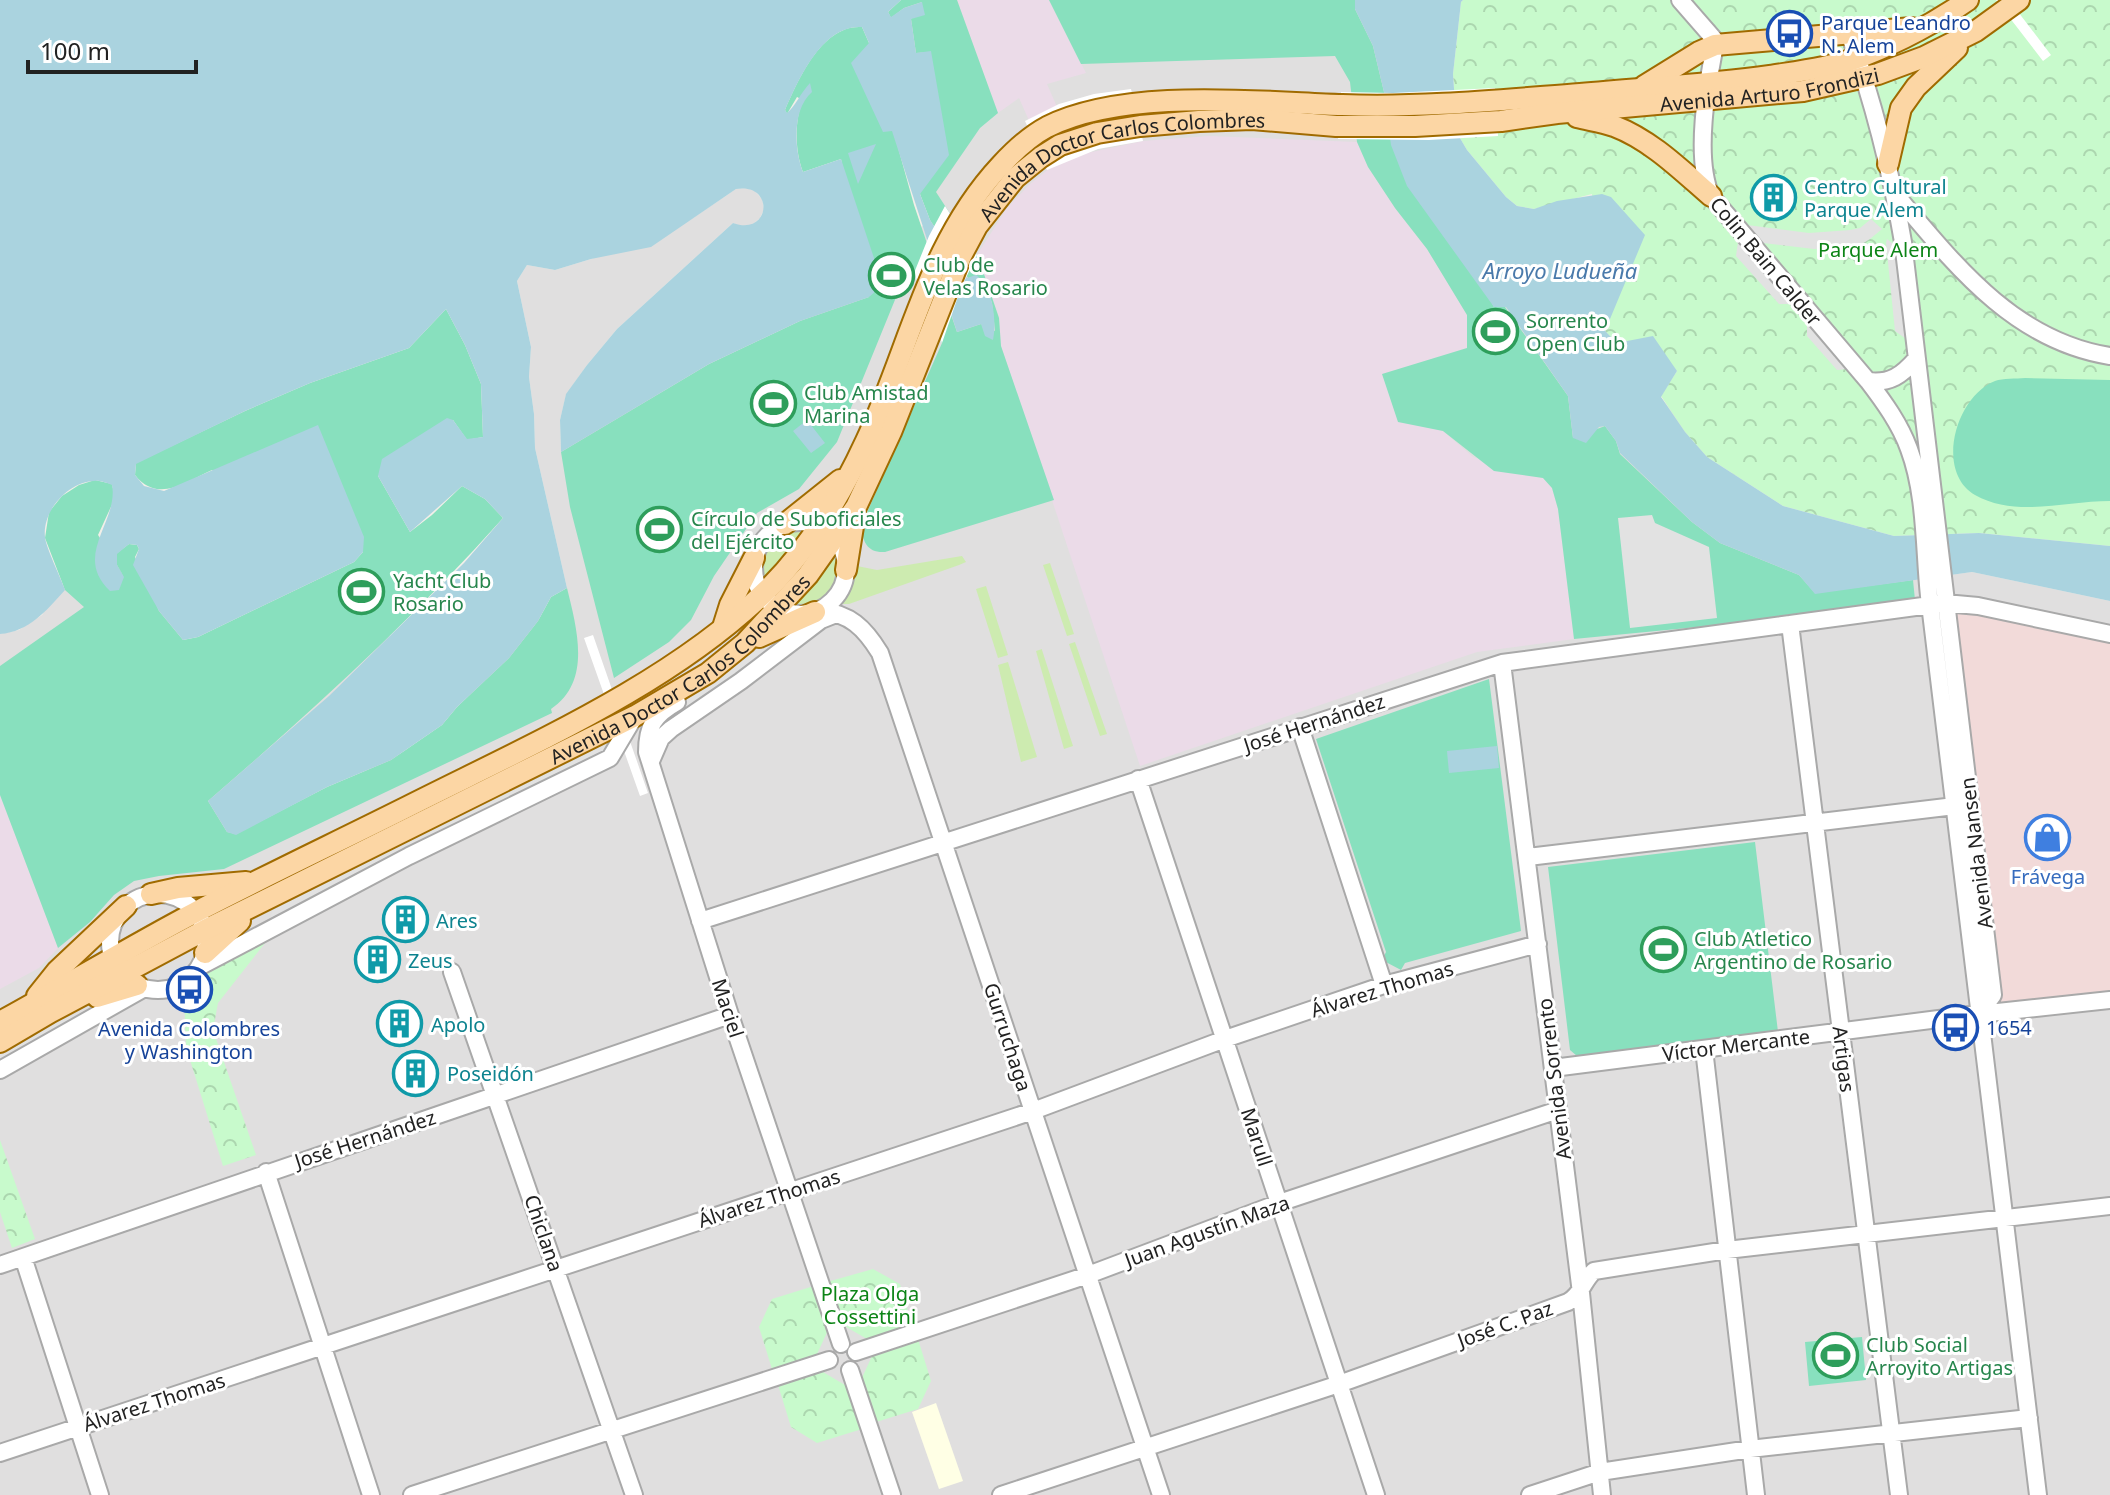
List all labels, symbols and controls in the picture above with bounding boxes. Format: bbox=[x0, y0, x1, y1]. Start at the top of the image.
place label: Parque Leandro N. Alem bbox=[1821, 9, 1971, 59]
bus stop icon: Parque Leandro N. Alem bbox=[1766, 10, 1814, 58]
scale bar bbox=[28, 24, 196, 74]
text: 100 m bbox=[40, 34, 110, 67]
street label: Avenida Arturo Frondizi bbox=[1659, 61, 1881, 117]
street label: Avenida Doctor Carlos Colombres bbox=[972, 105, 1267, 227]
building icon: Centro Cultural Parque Alem bbox=[1749, 173, 1797, 221]
place label: Centro Cultural Parque Alem bbox=[1804, 173, 1947, 223]
street label: Colin Bain Calder bbox=[1704, 191, 1828, 331]
park label: Parque Alem bbox=[1818, 236, 1938, 263]
place label: Club de Velas Rosario bbox=[923, 251, 1048, 301]
sports icon: Club de Velas Rosario bbox=[868, 252, 916, 300]
water label: Arroyo Ludueña bbox=[1481, 255, 1638, 285]
place label: Sorrento Open Club bbox=[1526, 307, 1625, 357]
sports icon: Sorrento Open Club bbox=[1471, 308, 1519, 356]
sports icon: Club Amistad Marina bbox=[749, 379, 797, 427]
place label: Club Amistad Marina bbox=[804, 379, 929, 429]
sports icon: Círculo de Suboficiales del Ejército bbox=[636, 505, 684, 553]
place label: Círculo de Suboficiales del Ejército bbox=[691, 505, 902, 555]
place label: Yacht Club Rosario bbox=[393, 567, 491, 617]
sports icon: Yacht Club Rosario bbox=[338, 568, 386, 616]
street label: Avenida Doctor Carlos Colombres bbox=[545, 568, 816, 770]
street label: José Hernández bbox=[1238, 687, 1388, 759]
street label: Avenida Nansen bbox=[1953, 776, 1999, 930]
shop icon: Frávega bbox=[2024, 813, 2072, 861]
place label: Frávega bbox=[2011, 863, 2085, 890]
building icon: Ares bbox=[381, 896, 429, 944]
place label: Ares bbox=[436, 907, 478, 934]
place label: Club Atletico Argentino de Rosario bbox=[1694, 925, 1892, 975]
sports icon: Club Atletico Argentino de Rosario bbox=[1639, 926, 1687, 974]
building icon: Zeus bbox=[353, 936, 401, 984]
place label: Zeus bbox=[408, 947, 453, 974]
street label: Álvarez Thomas bbox=[1307, 954, 1457, 1024]
bus stop icon: Avenida Colombres y Washington bbox=[165, 965, 213, 1013]
street label: Maciel bbox=[706, 975, 750, 1041]
street label: Gurruchaga bbox=[978, 979, 1038, 1095]
street label: Avenida Sorrento bbox=[1531, 997, 1577, 1161]
building icon: Apolo bbox=[376, 1000, 424, 1048]
bus stop icon: 1654 bbox=[1931, 1003, 1979, 1051]
place label: Apolo bbox=[431, 1011, 485, 1038]
place label: 1654 bbox=[1986, 1014, 2032, 1041]
place label: Avenida Colombres y Washington bbox=[98, 1015, 280, 1065]
street label: Víctor Mercante bbox=[1661, 1023, 1811, 1067]
street label: Artigas bbox=[1827, 1024, 1861, 1094]
building icon: Poseidón bbox=[392, 1049, 440, 1097]
place label: Poseidón bbox=[447, 1060, 534, 1087]
street label: José Hernández bbox=[289, 1103, 439, 1175]
street label: Marull bbox=[1235, 1104, 1279, 1170]
street label: Álvarez Thomas bbox=[694, 1162, 844, 1234]
street label: Juan Agustín Maza bbox=[1119, 1189, 1293, 1274]
street label: Chiclana bbox=[518, 1191, 570, 1275]
park label: Plaza Olga Cossettini bbox=[821, 1280, 919, 1330]
street label: José C. Paz bbox=[1452, 1294, 1556, 1354]
place label: Club Social Arroyito Artigas bbox=[1866, 1331, 2013, 1381]
sports icon: Club Social Arroyito Artigas bbox=[1811, 1332, 1859, 1380]
street label: Álvarez Thomas bbox=[79, 1366, 229, 1438]

